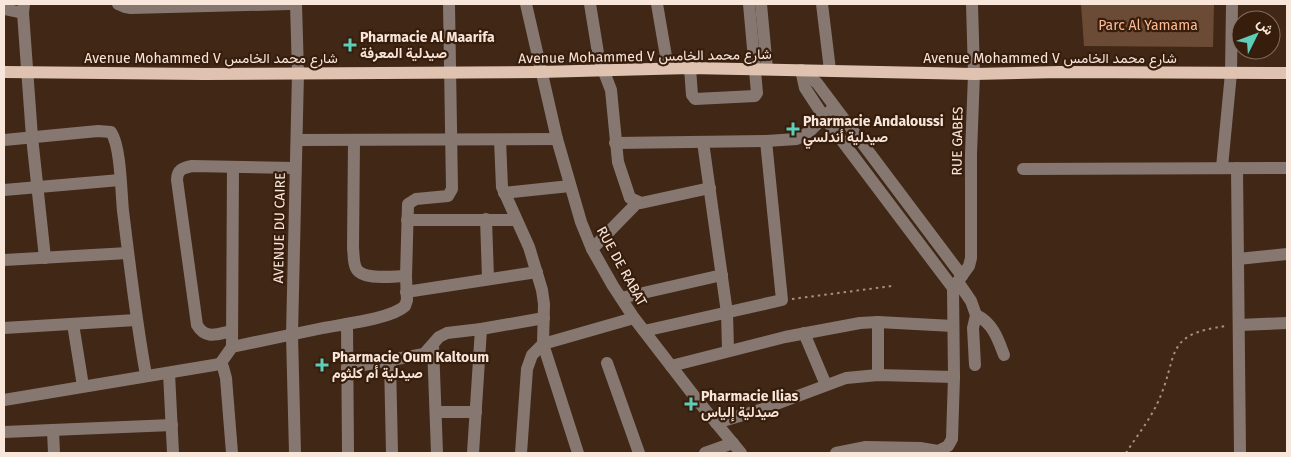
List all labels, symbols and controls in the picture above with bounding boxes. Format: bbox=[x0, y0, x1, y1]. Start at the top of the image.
north arrow bbox=[1231, 10, 1281, 60]
text: ش bbox=[1253, 15, 1277, 39]
park label: Parc Al Yamama bbox=[1098, 17, 1198, 34]
place label: Pharmacie Al Maarifa صيدلية المعرفة bbox=[360, 29, 495, 62]
marker: Pharmacie Al Maarifa صيدلية المعرفة bbox=[344, 39, 356, 51]
street label: Avenue Mohammed V شارع محمد الخامس bbox=[518, 46, 772, 69]
street label: Avenue Mohammed V شارع محمد الخامس bbox=[84, 50, 338, 69]
street label: Avenue Mohammed V شارع محمد الخامس bbox=[923, 50, 1177, 69]
street label: RUE GABES bbox=[948, 106, 967, 176]
place label: Pharmacie Andaloussi صيدلية أندلسي bbox=[803, 113, 944, 149]
marker: Pharmacie Andaloussi صيدلية أندلسي bbox=[787, 123, 799, 135]
street label: AVENUE DU CAIRE bbox=[270, 172, 289, 284]
street label: RUE DE RABAT bbox=[593, 223, 651, 310]
place label: Pharmacie Oum Kaltoum صيدلية أم كلثوم bbox=[332, 349, 489, 382]
marker: Pharmacie Oum Kaltoum صيدلية أم كلثوم bbox=[316, 359, 328, 371]
place label: Pharmacie Ilias صيدلية إلياس bbox=[701, 388, 798, 422]
marker: Pharmacie Ilias صيدلية إلياس bbox=[685, 398, 697, 410]

